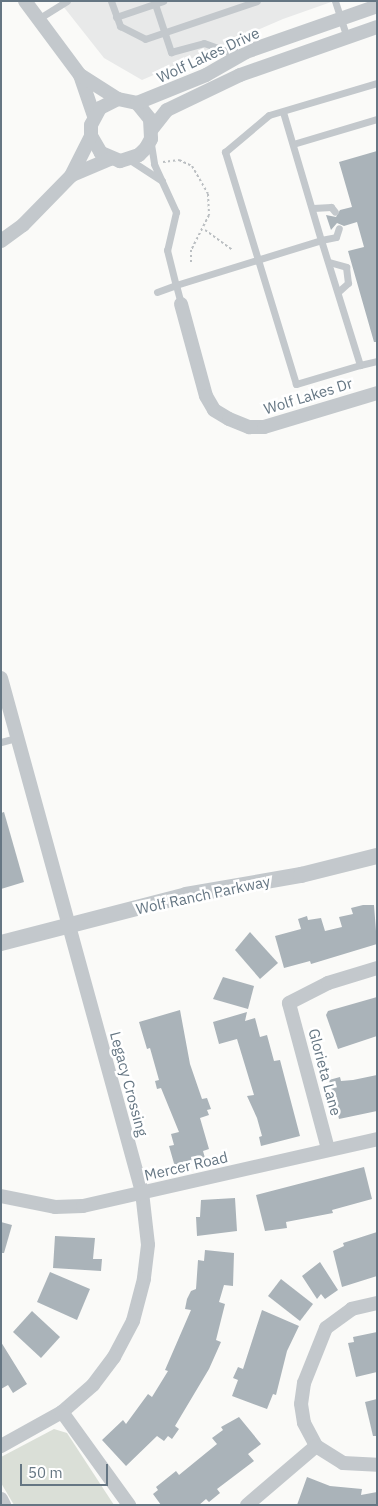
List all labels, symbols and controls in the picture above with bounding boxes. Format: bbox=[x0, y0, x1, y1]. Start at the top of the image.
street label: Wolf Lakes Drive bbox=[154, 23, 262, 87]
street label: Wolf Lakes Dr bbox=[261, 374, 355, 418]
street label: Wolf Ranch Parkway bbox=[134, 872, 272, 918]
street label: Glorieta Lane bbox=[305, 1026, 345, 1118]
street label: Legacy Crossing bbox=[106, 1030, 152, 1138]
street label: Mercer Road bbox=[143, 1148, 229, 1184]
scale bar bbox=[22, 1454, 110, 1486]
text: 50 m bbox=[28, 1463, 63, 1482]

